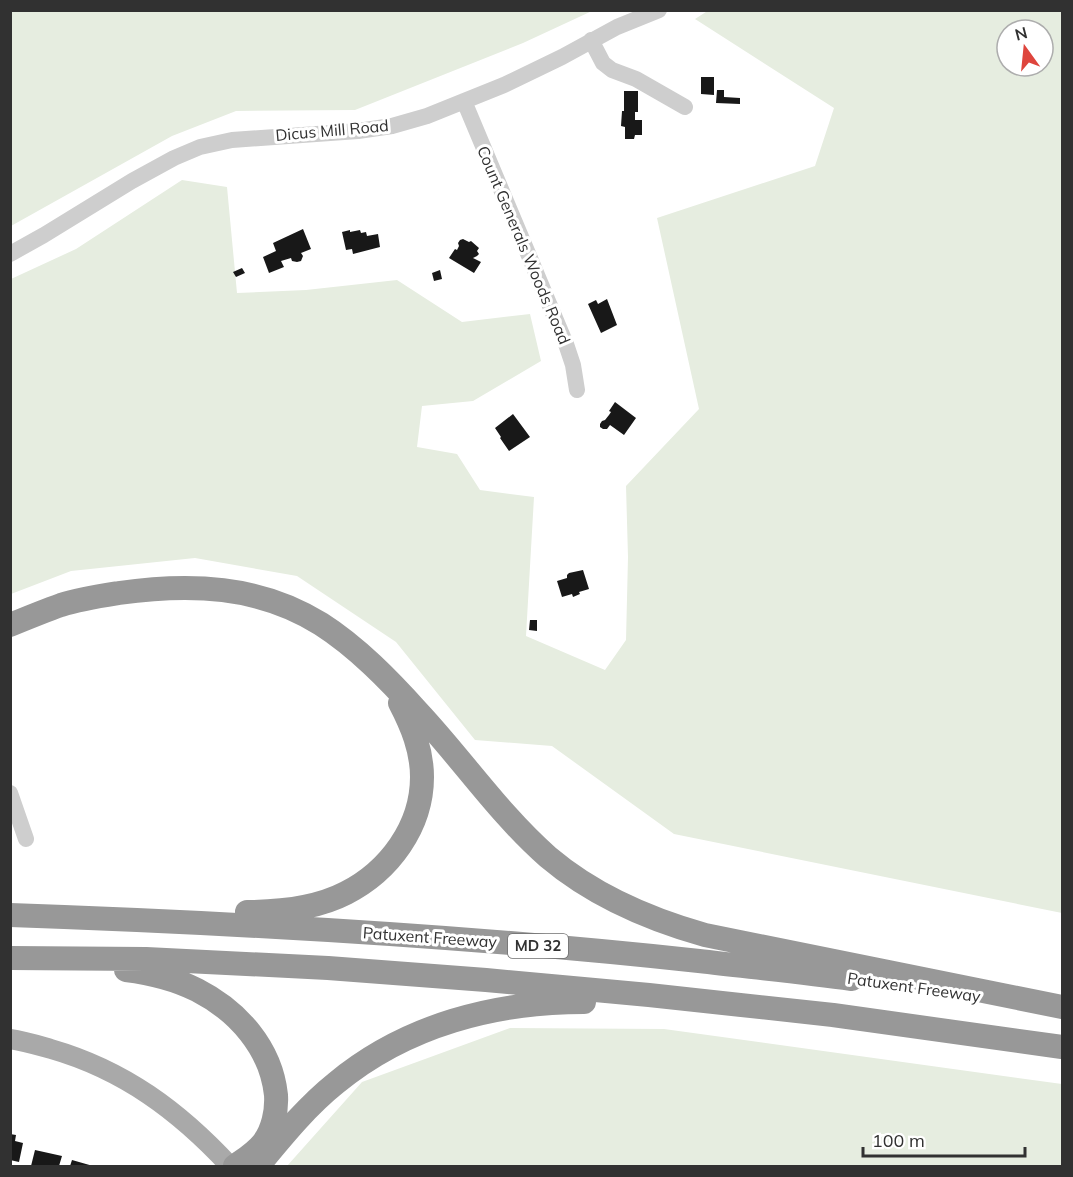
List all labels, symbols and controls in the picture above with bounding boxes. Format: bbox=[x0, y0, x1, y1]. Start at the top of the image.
north arrow bbox=[995, 18, 1055, 78]
text: N bbox=[1013, 22, 1030, 45]
street label: Dicus Mill Road bbox=[275, 115, 389, 145]
street label: Count Generals Woods Road bbox=[473, 143, 575, 347]
street label: Patuxent Freeway bbox=[362, 922, 498, 952]
road number: MD 32 bbox=[508, 934, 568, 958]
street label: Patuxent Freeway bbox=[846, 968, 982, 1006]
scale bar bbox=[863, 1120, 1025, 1158]
text: 100 m bbox=[872, 1129, 925, 1152]

